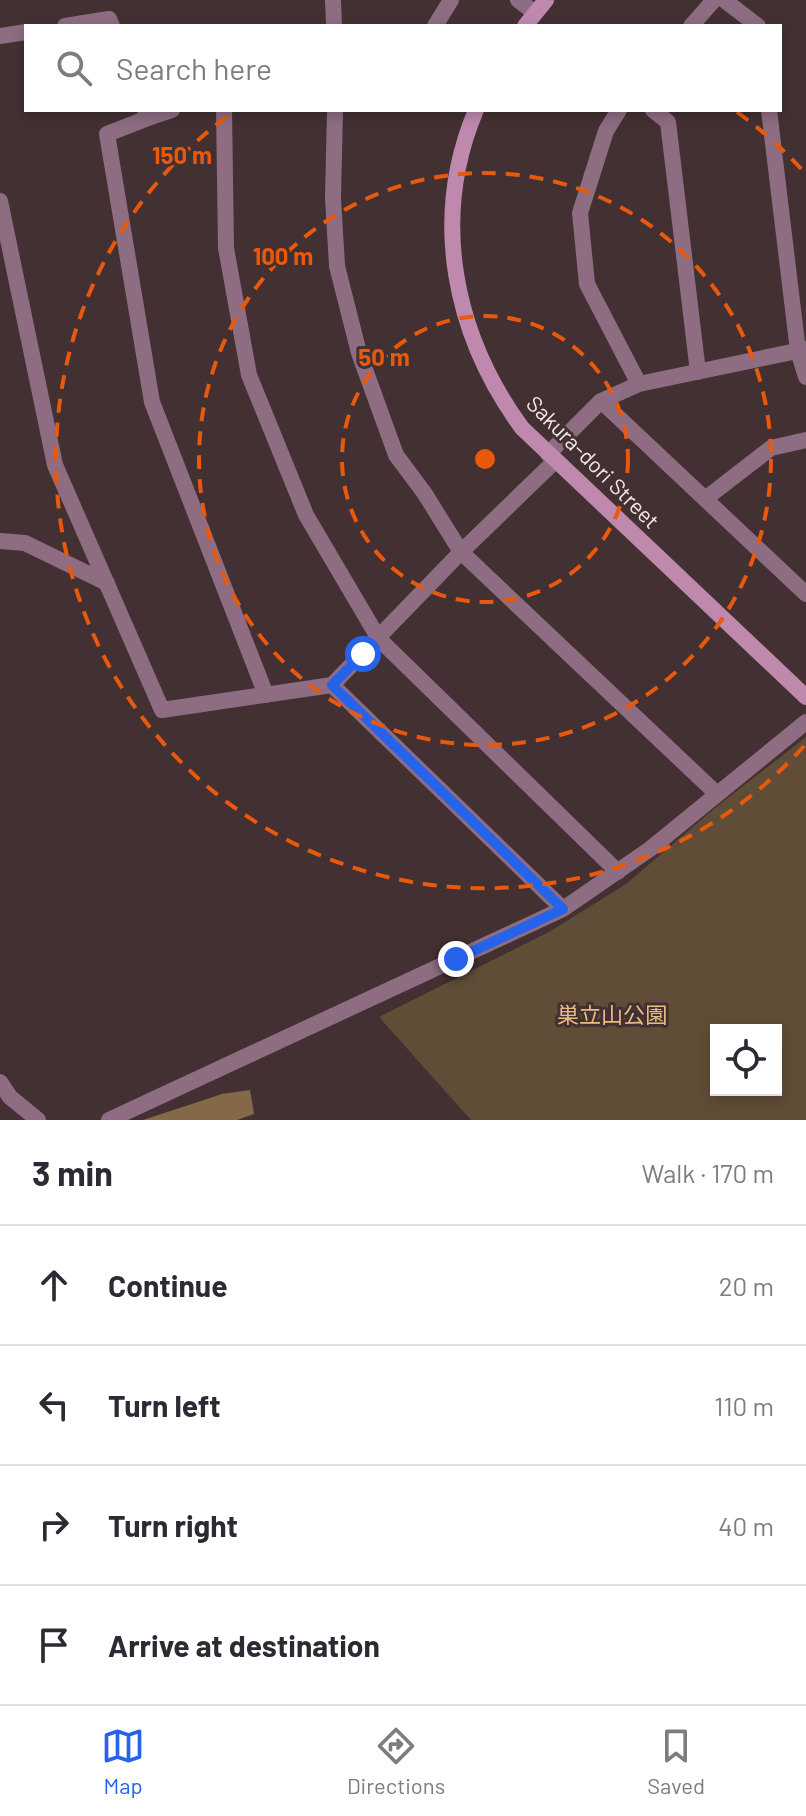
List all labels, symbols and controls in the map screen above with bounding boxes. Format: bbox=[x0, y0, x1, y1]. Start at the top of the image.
search box bbox=[24, 24, 782, 112]
icon: search bbox=[52, 46, 96, 90]
text: Search here bbox=[116, 50, 272, 86]
text: 150 m bbox=[152, 140, 212, 169]
text: 100 m bbox=[253, 241, 313, 270]
text: 50 m bbox=[358, 342, 410, 371]
street label: Sakura-dori Street bbox=[522, 390, 665, 533]
centre of rings bbox=[471, 445, 499, 473]
route start bbox=[345, 636, 381, 672]
route end bbox=[438, 941, 474, 977]
park label: 巣立山公園 bbox=[557, 1001, 667, 1027]
map controls bbox=[710, 1024, 782, 1096]
button: locate bbox=[710, 1024, 782, 1096]
text: 3 min bbox=[32, 1152, 113, 1193]
text: Walk · 170 m bbox=[641, 1157, 774, 1188]
icon: ahead bbox=[32, 1263, 76, 1307]
text: Continue bbox=[108, 1267, 228, 1303]
text: 20 m bbox=[719, 1270, 774, 1301]
icon: left bbox=[32, 1383, 76, 1427]
text: Turn left bbox=[108, 1387, 221, 1423]
text: 110 m bbox=[714, 1390, 774, 1421]
icon: right bbox=[32, 1503, 76, 1547]
text: Turn right bbox=[108, 1507, 238, 1543]
text: 40 m bbox=[718, 1510, 774, 1541]
icon: arrive bbox=[32, 1623, 76, 1667]
text: Arrive at destination bbox=[108, 1627, 380, 1663]
tab: Map bbox=[101, 1724, 145, 1798]
tab: Directions bbox=[347, 1724, 445, 1798]
tab: Saved bbox=[647, 1724, 705, 1798]

